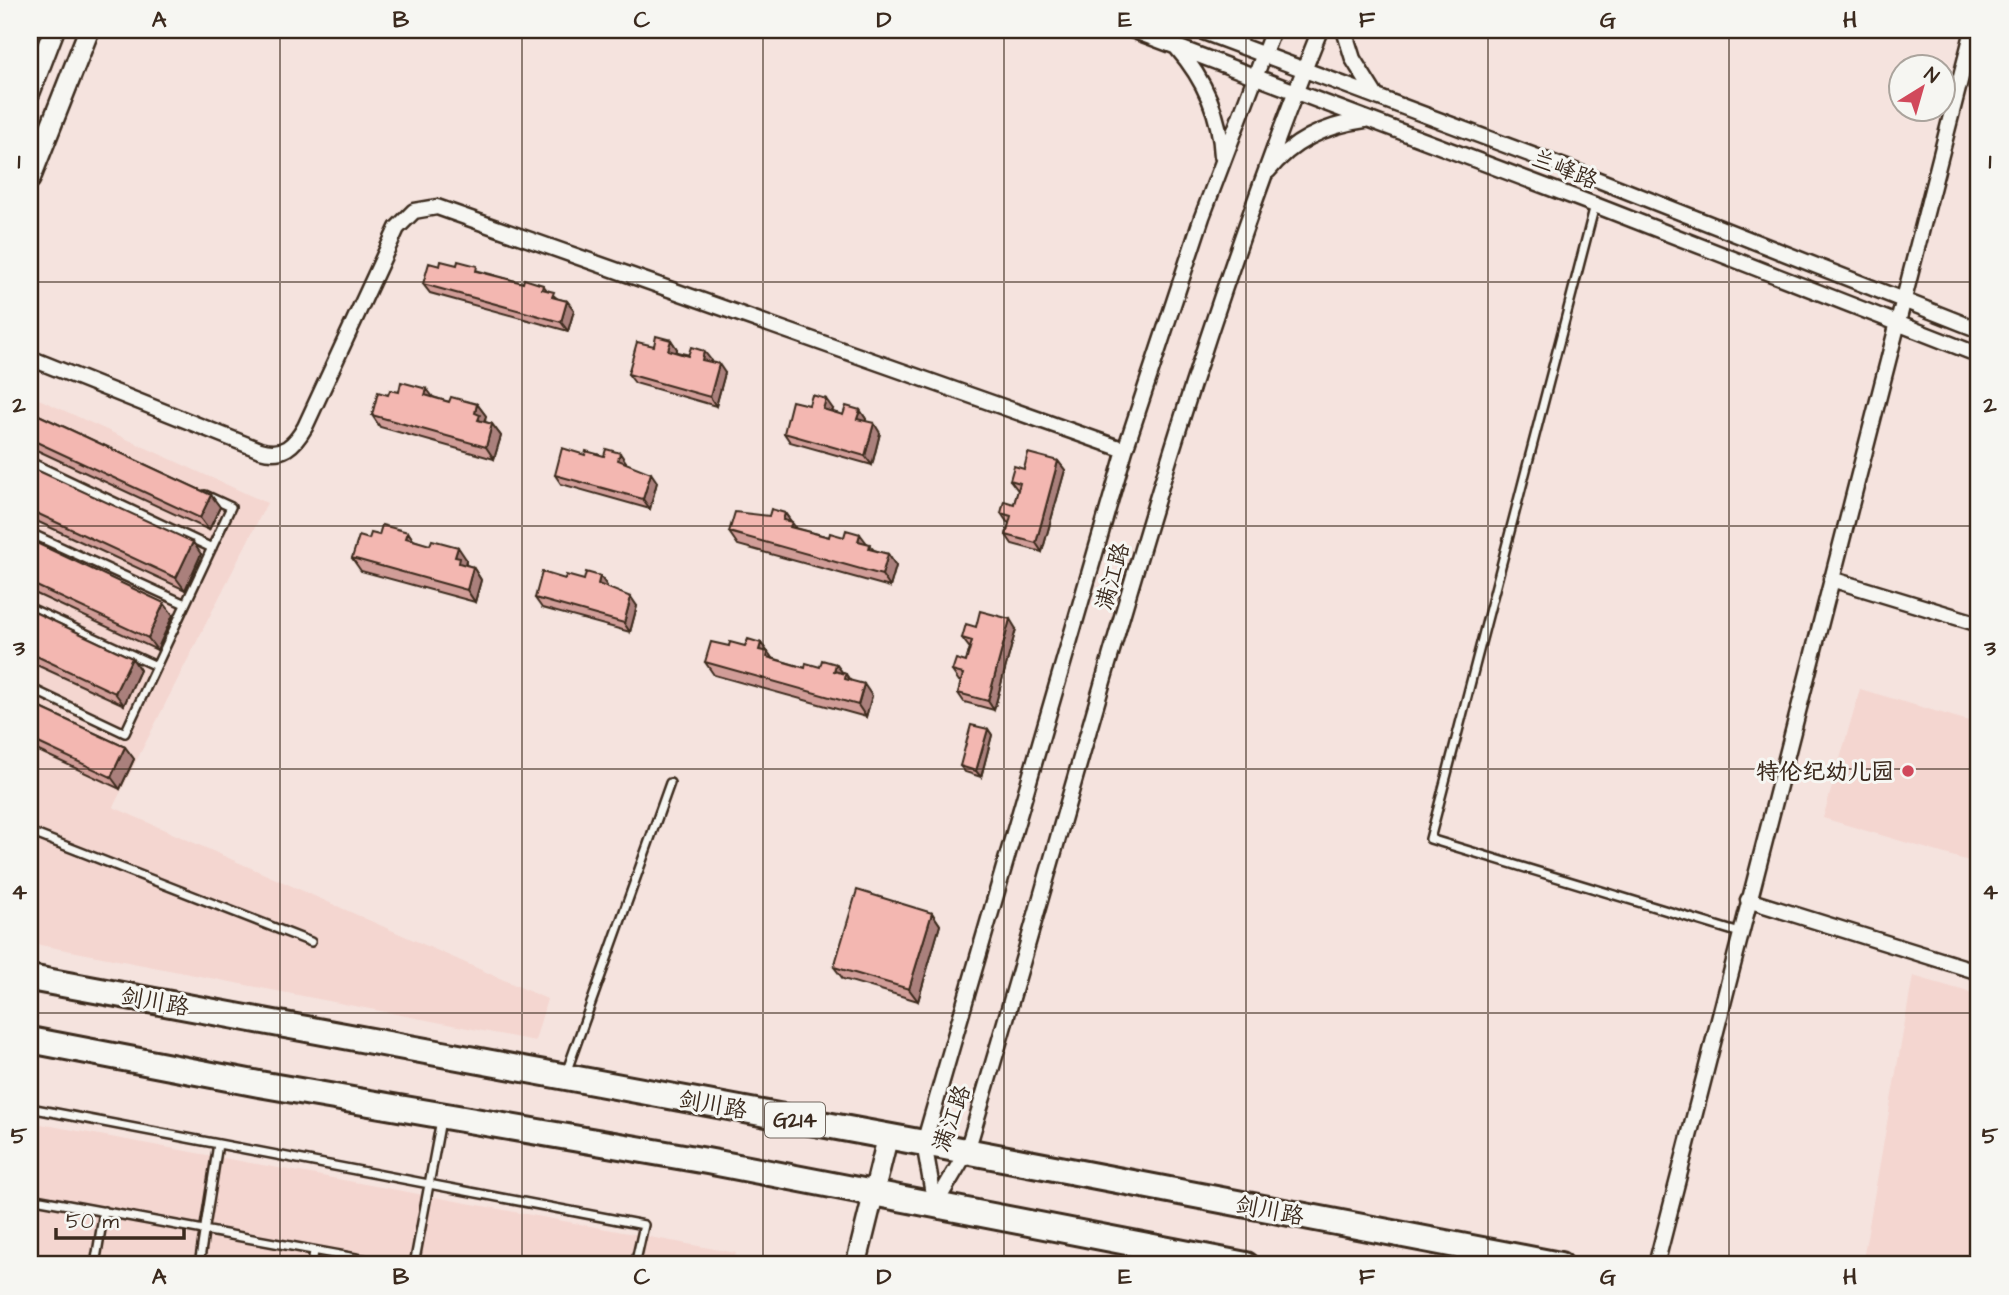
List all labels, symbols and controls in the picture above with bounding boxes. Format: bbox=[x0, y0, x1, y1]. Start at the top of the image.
text: A bbox=[152, 4, 167, 36]
text: B bbox=[393, 4, 410, 36]
text: C bbox=[634, 4, 651, 36]
text: D bbox=[877, 4, 892, 36]
text: E bbox=[1118, 4, 1132, 36]
text: F bbox=[1359, 4, 1376, 36]
text: G bbox=[1600, 4, 1616, 36]
text: H bbox=[1843, 4, 1857, 36]
north arrow bbox=[1886, 52, 1956, 122]
text: N bbox=[1918, 61, 1944, 90]
street label: 兰峰路 bbox=[1527, 143, 1603, 197]
text: 1 bbox=[18, 145, 21, 177]
text: 1 bbox=[1989, 145, 1992, 177]
text: 2 bbox=[11, 389, 26, 421]
text: 2 bbox=[1982, 389, 1997, 421]
street label: 满江路 bbox=[1088, 539, 1138, 614]
text: 3 bbox=[12, 632, 25, 664]
text: 3 bbox=[1983, 632, 1996, 664]
place label: 特伦纪幼儿园 bbox=[1756, 756, 1894, 788]
marker: 特伦纪幼儿园 bbox=[1900, 763, 1916, 779]
text: 4 bbox=[11, 876, 27, 908]
text: 4 bbox=[1982, 876, 1998, 908]
street label: 剑川路 bbox=[118, 980, 192, 1024]
street label: 满江路 bbox=[925, 1080, 979, 1156]
street label: 剑川路 bbox=[676, 1083, 750, 1127]
road number: G214 bbox=[765, 1102, 825, 1138]
text: 5 bbox=[11, 1120, 28, 1152]
text: 5 bbox=[1982, 1120, 1999, 1152]
street label: 剑川路 bbox=[1233, 1189, 1307, 1233]
scale bar bbox=[56, 1197, 184, 1241]
text: 50 m bbox=[66, 1207, 120, 1236]
text: A bbox=[152, 1261, 167, 1293]
text: B bbox=[393, 1261, 410, 1293]
text: C bbox=[634, 1261, 651, 1293]
text: D bbox=[877, 1261, 892, 1293]
text: E bbox=[1118, 1261, 1132, 1293]
text: F bbox=[1359, 1261, 1376, 1293]
text: G bbox=[1600, 1261, 1616, 1293]
text: H bbox=[1843, 1261, 1857, 1293]

